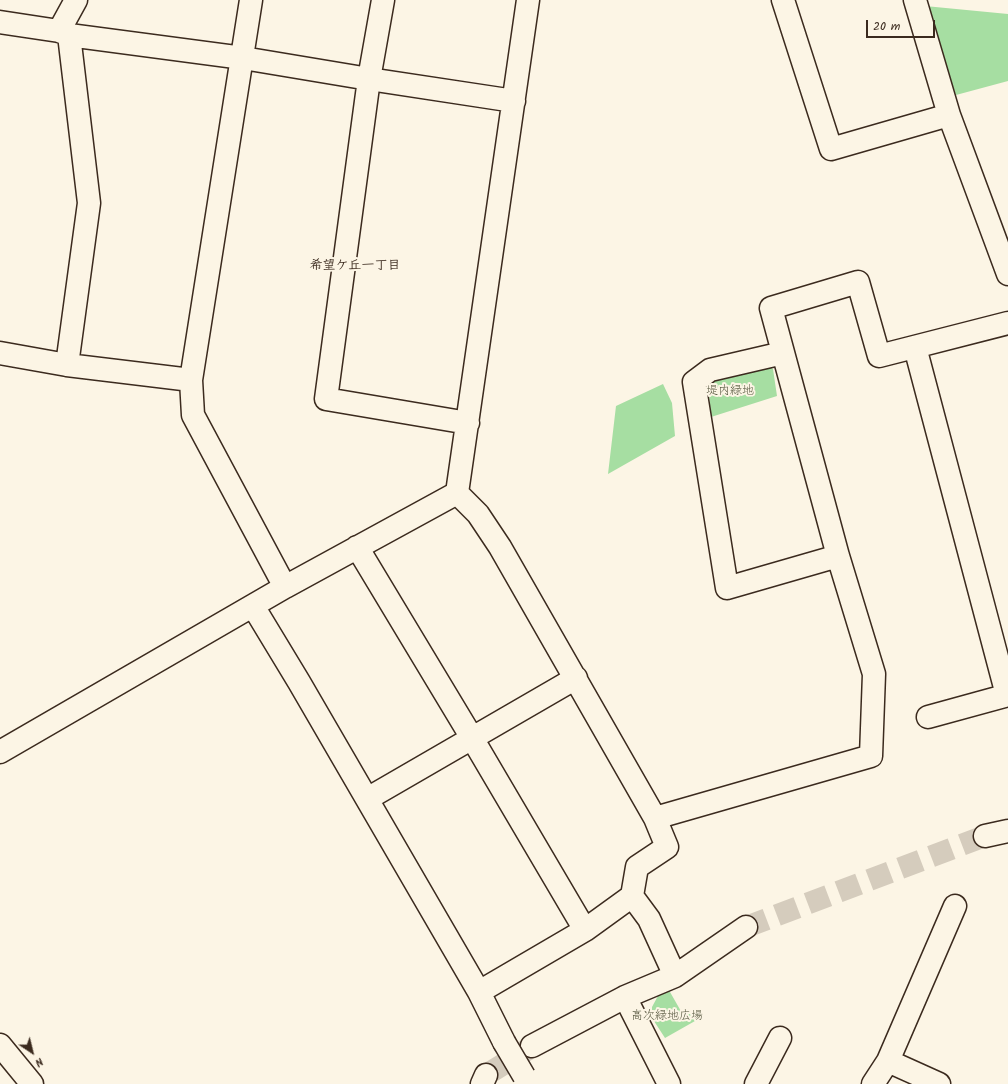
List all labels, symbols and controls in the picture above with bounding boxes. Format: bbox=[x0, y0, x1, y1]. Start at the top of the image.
scale bar bbox=[868, 12, 937, 38]
text: 20 m bbox=[873, 17, 900, 36]
district label: 希望ケ丘一丁目 bbox=[310, 259, 400, 275]
park label: 堤内緑地 bbox=[706, 385, 754, 399]
park label: 高次緑地広場 bbox=[631, 1010, 703, 1024]
north arrow bbox=[12, 1032, 52, 1072]
text: N bbox=[31, 1052, 47, 1071]

